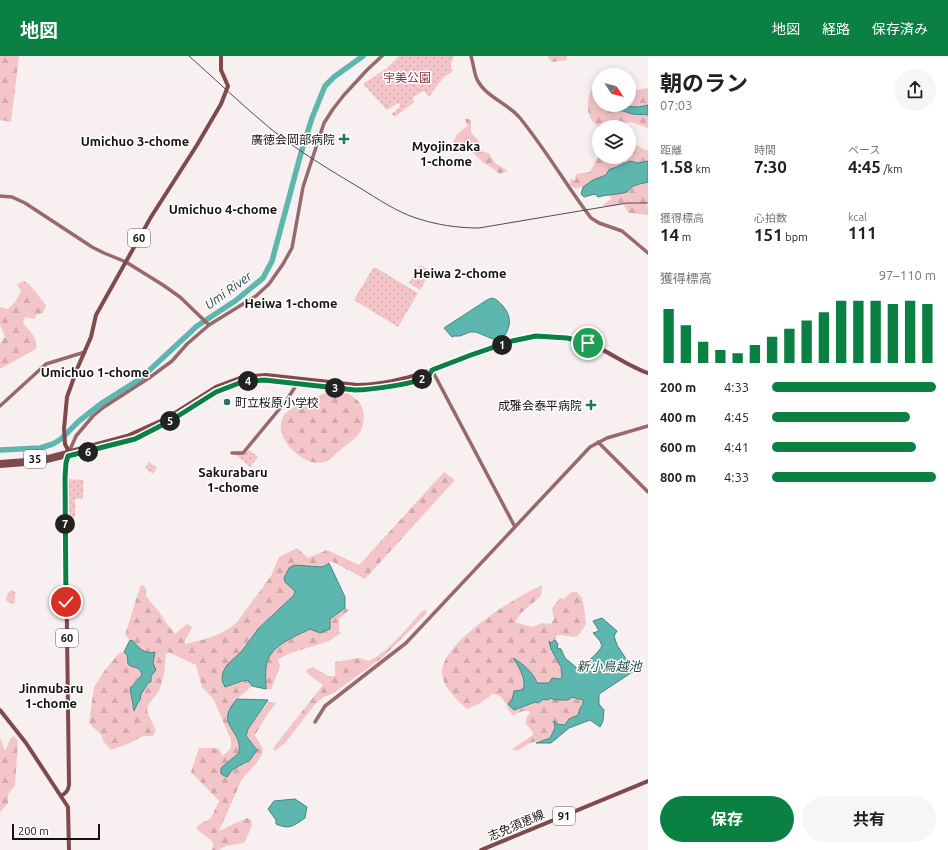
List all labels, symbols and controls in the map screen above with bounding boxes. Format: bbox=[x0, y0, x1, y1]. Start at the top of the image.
text: 地図 bbox=[20, 19, 58, 41]
text: 地図 bbox=[772, 21, 800, 37]
text: 経路 bbox=[822, 21, 850, 37]
text: 保存済み bbox=[872, 21, 928, 37]
north arrow bbox=[592, 68, 636, 112]
map controls bbox=[592, 68, 636, 164]
button: share bbox=[894, 69, 936, 111]
text: 朝のラン bbox=[660, 70, 748, 95]
park label: 宇美公園 bbox=[383, 71, 431, 84]
text: 07:03 bbox=[660, 98, 693, 112]
button: layers bbox=[592, 120, 636, 164]
place label: 廣徳会岡部病院 bbox=[251, 133, 335, 146]
marker: 廣徳会岡部病院 bbox=[338, 133, 350, 145]
district label: Umichuo 3-chome bbox=[81, 134, 189, 148]
district label: Myojinzaka 1-chome bbox=[412, 139, 480, 168]
text: 距離 bbox=[660, 144, 682, 156]
text: 時間 bbox=[754, 144, 776, 156]
text: ペース bbox=[848, 144, 880, 156]
text: 1.58 bbox=[660, 157, 693, 176]
text: 7:30 bbox=[754, 157, 787, 176]
text: 4:45 bbox=[848, 157, 881, 176]
text: km bbox=[693, 163, 711, 175]
text: /km bbox=[881, 163, 903, 175]
district label: Umichuo 4-chome bbox=[169, 202, 277, 216]
text: kcal bbox=[848, 211, 867, 223]
text: 獲得標高 bbox=[660, 212, 704, 224]
text: 心拍数 bbox=[754, 212, 787, 224]
text: 111 bbox=[848, 223, 877, 242]
text: 14 bbox=[660, 225, 679, 244]
text: 151 bbox=[754, 225, 783, 244]
road number: 60 bbox=[128, 229, 150, 247]
text: m bbox=[679, 231, 691, 243]
text: bpm bbox=[783, 231, 808, 243]
district label: Heiwa 2-chome bbox=[414, 266, 506, 280]
water label: Umi River bbox=[202, 268, 255, 312]
text: 97–110 m bbox=[879, 268, 936, 282]
text: 獲得標高 bbox=[660, 271, 712, 285]
district label: Heiwa 1-chome bbox=[245, 296, 337, 310]
pin bbox=[571, 326, 605, 360]
icon: arrive bbox=[577, 332, 599, 354]
pin: 1 bbox=[492, 335, 512, 355]
text: 1 bbox=[499, 339, 505, 351]
district label: Umichuo 1-chome bbox=[41, 365, 149, 379]
pin: 2 bbox=[412, 369, 432, 389]
pin: 4 bbox=[238, 371, 258, 391]
text: 2 bbox=[419, 373, 425, 385]
text: 4 bbox=[245, 375, 251, 387]
pin: 3 bbox=[325, 378, 345, 398]
text: 200 m bbox=[660, 380, 696, 394]
text: 4:33 bbox=[724, 380, 749, 394]
text: 3 bbox=[332, 382, 338, 394]
place label: 町立桜原小学校 bbox=[235, 396, 319, 409]
marker: 町立桜原小学校 bbox=[222, 397, 232, 407]
place label: 成雅会泰平病院 bbox=[498, 399, 582, 412]
marker: 成雅会泰平病院 bbox=[585, 399, 597, 411]
text: 400 m bbox=[660, 410, 696, 424]
text: 4:45 bbox=[724, 410, 749, 424]
pin: 5 bbox=[160, 411, 180, 431]
text: 5 bbox=[167, 415, 173, 427]
text: 600 m bbox=[660, 440, 696, 454]
text: 4:41 bbox=[724, 440, 749, 454]
pin: 6 bbox=[78, 442, 98, 462]
text: 6 bbox=[85, 446, 91, 458]
road number: 35 bbox=[24, 450, 46, 468]
district label: Sakurabaru 1-chome bbox=[198, 465, 268, 494]
text: 800 m bbox=[660, 470, 696, 484]
text: 4:33 bbox=[724, 470, 749, 484]
pin: 7 bbox=[55, 514, 75, 534]
text: 7 bbox=[62, 518, 68, 530]
pin bbox=[49, 585, 83, 619]
icon: check bbox=[55, 591, 77, 613]
road number: 60 bbox=[56, 629, 78, 647]
water label: 新小鳥越池 bbox=[576, 659, 643, 673]
district label: Jinmubaru 1-chome bbox=[19, 681, 83, 710]
button: 保存 bbox=[660, 796, 794, 842]
button: 共有 bbox=[802, 796, 936, 842]
street label: 志免須恵線 bbox=[486, 807, 546, 843]
road number: 91 bbox=[553, 807, 575, 825]
scale bar bbox=[12, 822, 100, 841]
text: 200 m bbox=[18, 825, 49, 837]

